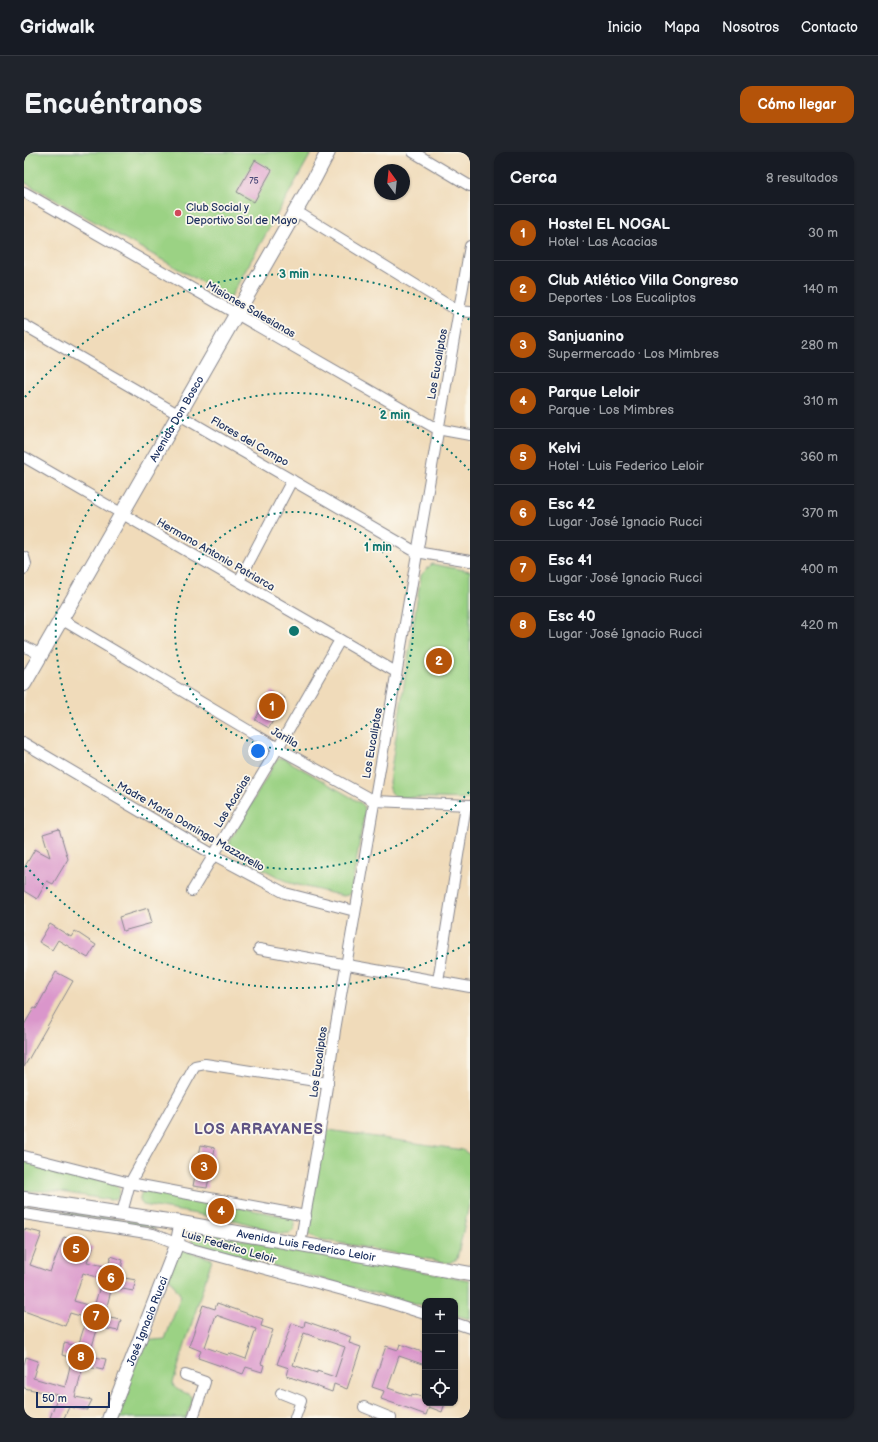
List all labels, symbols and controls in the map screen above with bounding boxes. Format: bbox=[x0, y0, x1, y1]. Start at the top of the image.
text: Gridwalk bbox=[20, 16, 95, 39]
text: Inicio bbox=[608, 19, 642, 36]
text: Mapa bbox=[664, 19, 700, 36]
text: Nosotros bbox=[722, 19, 779, 36]
text: Contacto bbox=[801, 19, 858, 36]
button: Cómo llegar bbox=[740, 86, 854, 123]
text: Encuéntranos bbox=[24, 88, 202, 121]
north arrow bbox=[374, 164, 410, 200]
text: Cerca bbox=[510, 168, 557, 188]
text: 8 resultados bbox=[766, 170, 838, 186]
house number: 75 bbox=[249, 176, 259, 187]
place label: Club Social y Deportivo Sol de Mayo bbox=[186, 201, 298, 227]
marker: Club Social y Deportivo Sol de Mayo bbox=[173, 208, 183, 218]
text: Hostel EL NOGAL bbox=[548, 215, 670, 234]
text: 1 bbox=[520, 225, 526, 241]
text: 30 m bbox=[808, 225, 838, 241]
text: Hotel · Las Acacias bbox=[548, 234, 658, 250]
text: 3 min bbox=[279, 267, 309, 282]
text: Club Atlético Villa Congreso bbox=[548, 271, 739, 290]
street label: Misiones Salesianas bbox=[204, 279, 298, 341]
text: 2 bbox=[519, 281, 527, 297]
text: 140 m bbox=[803, 281, 838, 297]
text: Deportes · Los Eucaliptos bbox=[548, 290, 696, 306]
street label: Los Eucaliptos bbox=[425, 327, 450, 401]
text: Sanjuanino bbox=[548, 327, 624, 346]
text: 3 bbox=[519, 337, 527, 353]
text: 280 m bbox=[801, 337, 838, 353]
text: Supermercado · Los Mimbres bbox=[548, 346, 719, 362]
street label: Avenida Don Bosco bbox=[147, 374, 207, 464]
text: Parque Leloir bbox=[548, 383, 640, 402]
text: 4 bbox=[519, 393, 527, 409]
text: 310 m bbox=[803, 393, 838, 409]
text: Parque · Los Mimbres bbox=[548, 402, 674, 418]
text: 2 min bbox=[380, 408, 410, 423]
street label: Flores del Campo bbox=[208, 414, 291, 469]
text: Kelvi bbox=[548, 439, 581, 458]
text: 5 bbox=[519, 449, 527, 465]
text: 360 m bbox=[800, 449, 838, 465]
text: Hotel · Luis Federico Leloir bbox=[548, 458, 704, 474]
text: Esc 42 bbox=[548, 495, 595, 514]
text: 6 bbox=[519, 505, 527, 521]
text: 370 m bbox=[802, 505, 838, 521]
text: Lugar · José Ignacio Rucci bbox=[548, 514, 702, 530]
street label: Hermano Antonio Patriarca bbox=[154, 515, 277, 594]
text: 1 min bbox=[364, 540, 392, 555]
text: Esc 41 bbox=[548, 551, 592, 570]
text: 7 bbox=[519, 561, 527, 577]
text: 400 m bbox=[801, 561, 838, 577]
text: Lugar · José Ignacio Rucci bbox=[548, 570, 702, 586]
text: Esc 40 bbox=[548, 607, 596, 626]
text: 8 bbox=[519, 617, 527, 633]
text: 420 m bbox=[800, 617, 838, 633]
centre of rings bbox=[287, 624, 301, 638]
text: Lugar · José Ignacio Rucci bbox=[548, 626, 702, 642]
pin: 2 bbox=[426, 646, 452, 676]
pin: 1 bbox=[259, 691, 285, 721]
street label: Los Eucaliptos bbox=[360, 706, 385, 780]
street label: Jarilla bbox=[269, 724, 301, 750]
your location bbox=[248, 741, 268, 761]
street label: Las Acacias bbox=[212, 772, 254, 830]
street label: Madre María Dominga Mazzarello bbox=[115, 779, 267, 874]
street label: Los Eucaliptos bbox=[307, 1025, 330, 1099]
district label: LOS ARRAYANES bbox=[194, 1120, 324, 1139]
pin: 3 bbox=[191, 1152, 217, 1182]
pin: 4 bbox=[208, 1196, 234, 1226]
street label: Luis Federico Leloir bbox=[180, 1227, 279, 1267]
street label: Avenida Luis Federico Leloir bbox=[236, 1227, 378, 1264]
pin: 5 bbox=[63, 1234, 89, 1264]
pin: 6 bbox=[98, 1263, 124, 1293]
street label: José Ignacio Rucci bbox=[124, 1275, 171, 1368]
map controls bbox=[422, 1298, 458, 1406]
button: + bbox=[422, 1298, 458, 1334]
pin: 7 bbox=[83, 1302, 109, 1332]
button: − bbox=[422, 1334, 458, 1370]
pin: 8 bbox=[68, 1342, 94, 1372]
button: locate bbox=[422, 1370, 458, 1406]
scale bar bbox=[36, 1390, 110, 1409]
text: 50 m bbox=[42, 1392, 67, 1405]

